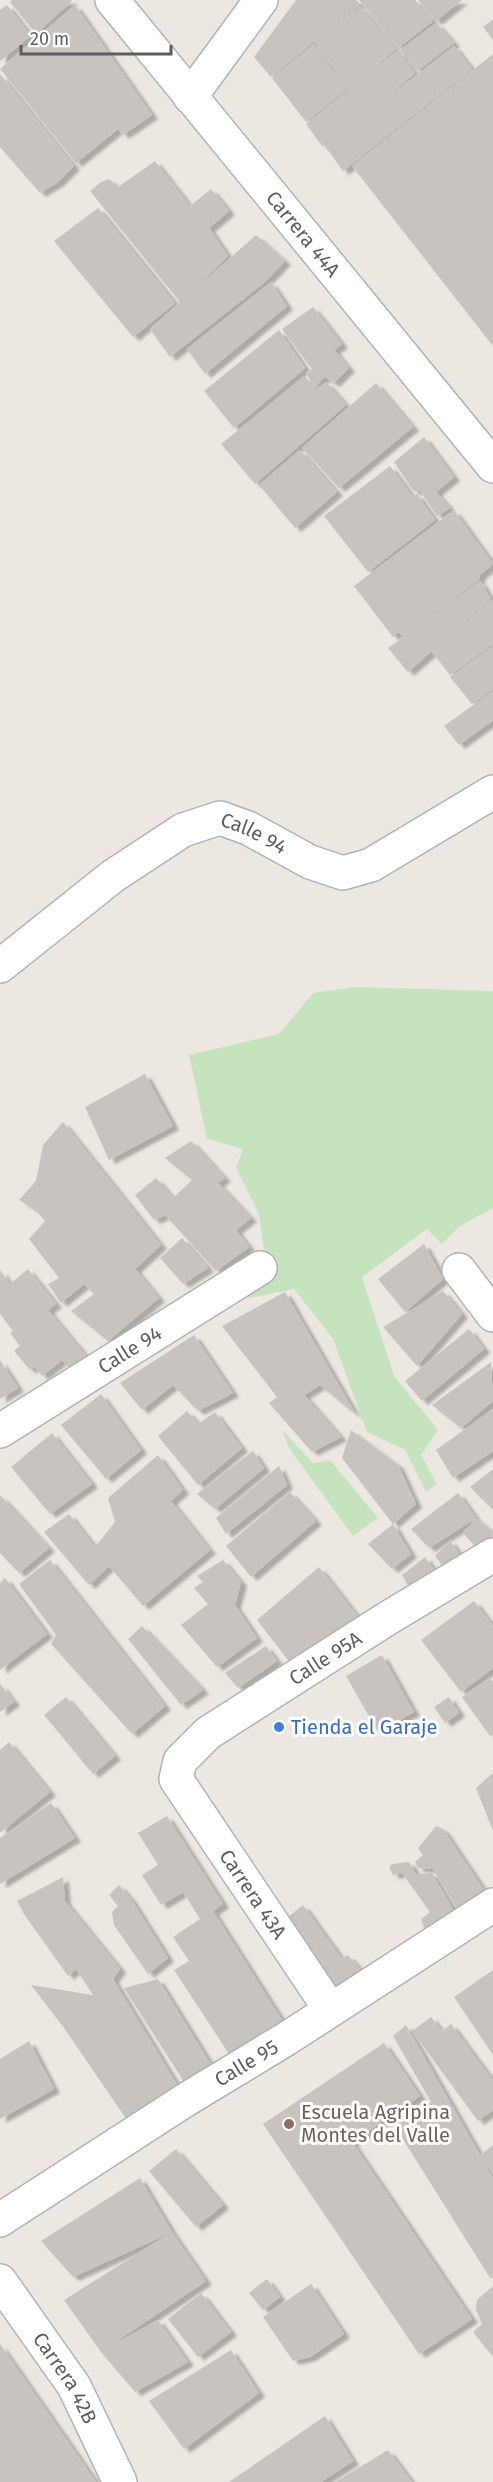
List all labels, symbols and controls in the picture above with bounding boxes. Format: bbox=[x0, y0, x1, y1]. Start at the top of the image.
scale bar bbox=[21, 18, 171, 56]
text: 20 m bbox=[30, 28, 69, 50]
street label: Carrera 44A bbox=[261, 186, 346, 282]
street label: Calle 94 bbox=[217, 807, 291, 859]
street label: Calle 94 bbox=[93, 1321, 166, 1379]
street label: Calle 95A bbox=[284, 1626, 367, 1690]
place label: Tienda el Garaje bbox=[291, 1715, 438, 1739]
marker: Tienda el Garaje bbox=[272, 1720, 286, 1734]
street label: Carrera 43A bbox=[214, 1845, 292, 1944]
street label: Calle 95 bbox=[210, 2035, 282, 2092]
place label: Escuela Agripina Montes del Valle bbox=[301, 2100, 450, 2147]
marker: Escuela Agripina Montes del Valle bbox=[282, 2117, 296, 2131]
street label: Carrera 42B bbox=[28, 2328, 102, 2427]

